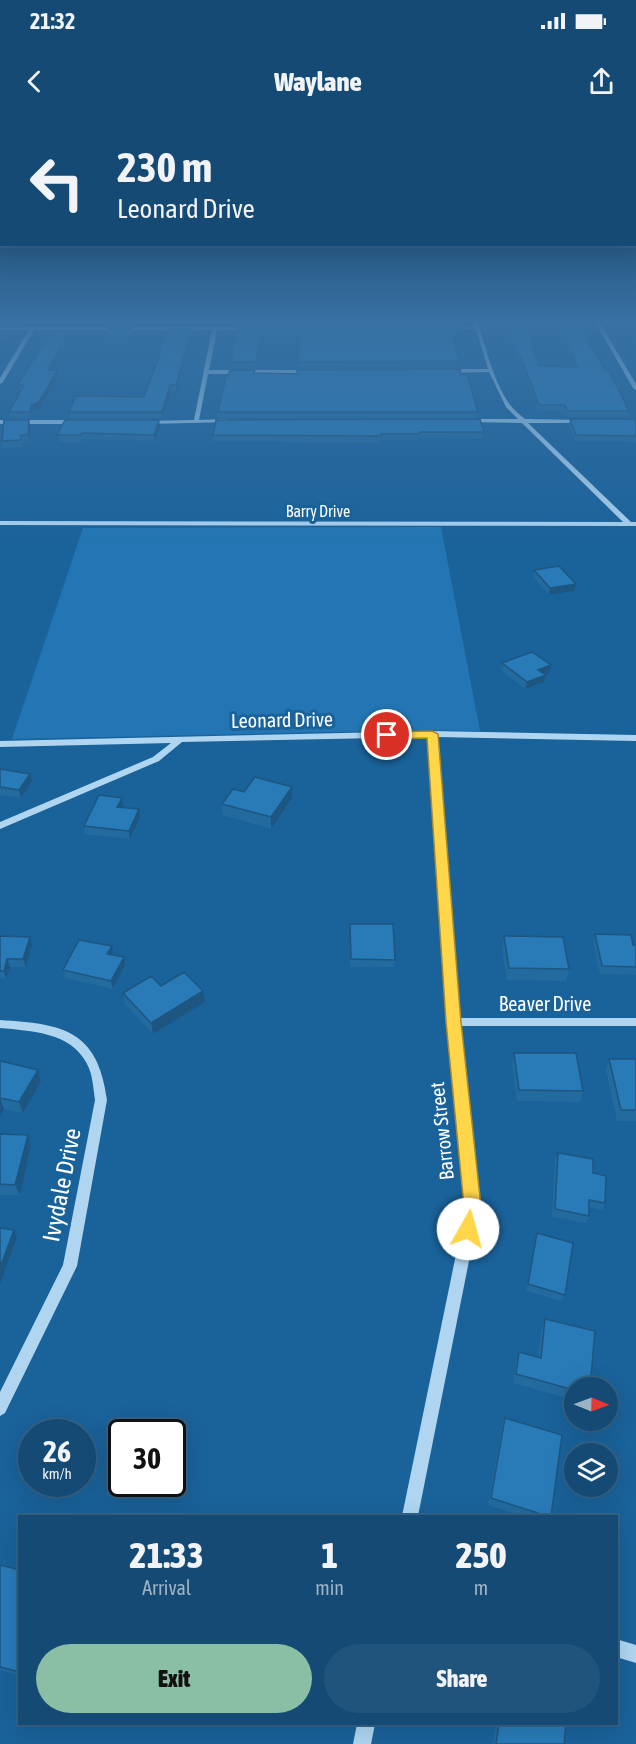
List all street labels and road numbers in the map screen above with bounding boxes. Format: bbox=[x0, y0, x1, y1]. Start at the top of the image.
street label: Barry Drive bbox=[286, 502, 350, 521]
street label: Leonard Drive bbox=[231, 707, 333, 732]
street label: Beaver Drive bbox=[499, 992, 591, 1015]
street label: Barrow Street bbox=[425, 1081, 458, 1181]
street label: Ivydale Drive bbox=[37, 1126, 86, 1244]

